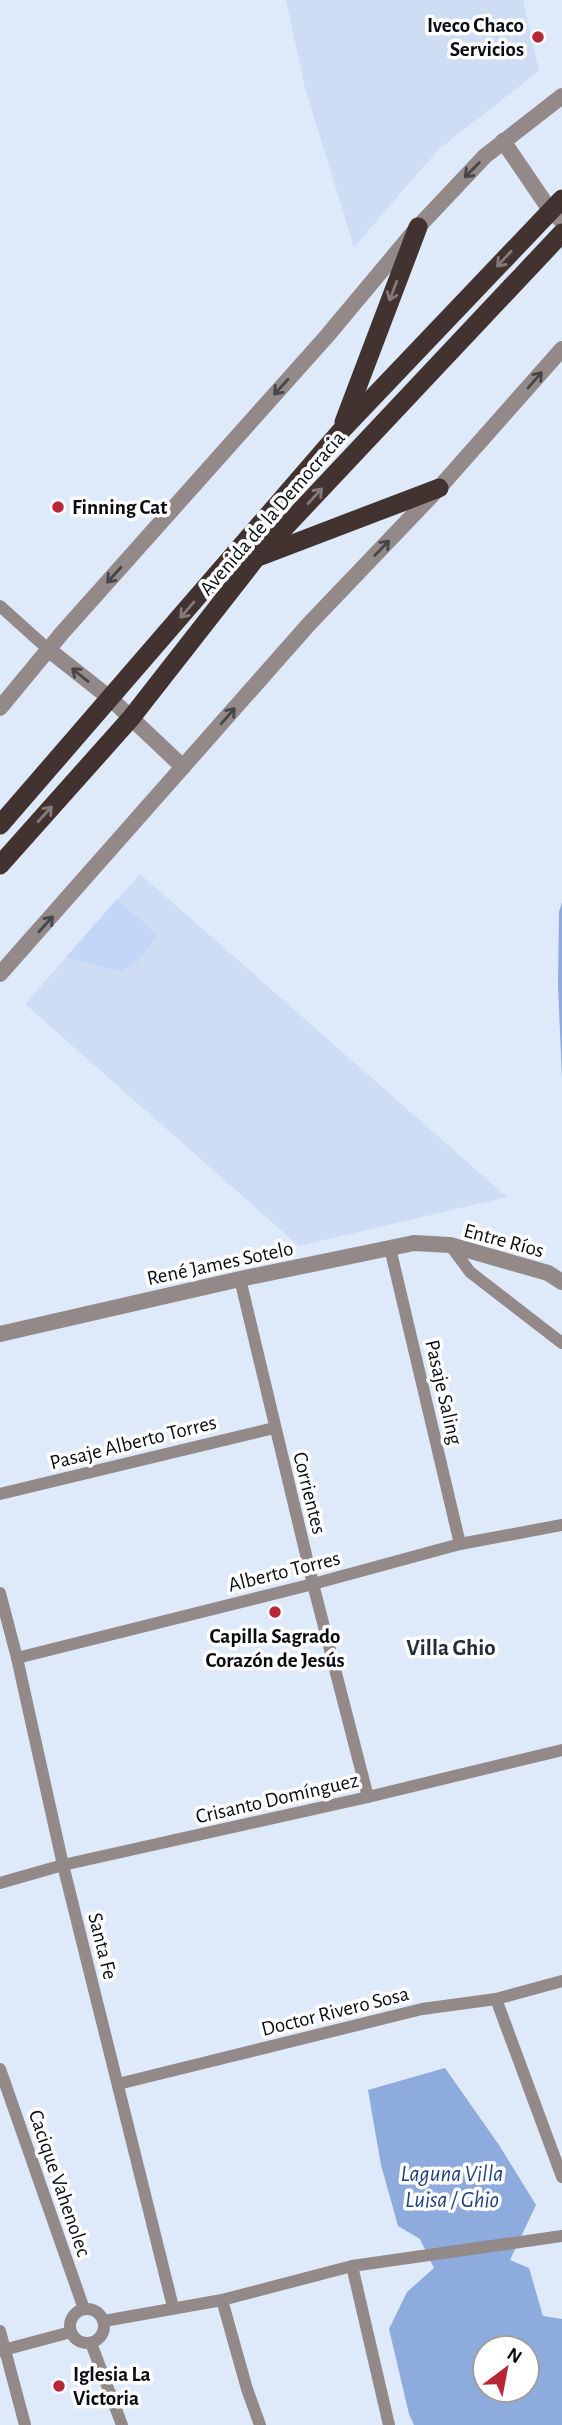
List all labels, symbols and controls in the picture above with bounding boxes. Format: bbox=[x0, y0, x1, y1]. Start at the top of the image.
place label: Iveco Chaco Servicios bbox=[427, 15, 524, 60]
marker: Iveco Chaco Servicios bbox=[530, 29, 546, 45]
one-way arrow bbox=[463, 162, 480, 179]
one-way arrow bbox=[495, 251, 512, 268]
one-way arrow bbox=[386, 279, 399, 301]
one-way arrow bbox=[527, 371, 543, 389]
one-way arrow bbox=[273, 378, 290, 395]
street label: Avenida de la Democracia bbox=[196, 427, 349, 599]
one-way arrow bbox=[306, 487, 323, 504]
place label: Finning Cat bbox=[72, 497, 167, 518]
marker: Finning Cat bbox=[50, 499, 66, 515]
one-way arrow bbox=[373, 540, 390, 557]
one-way arrow bbox=[106, 566, 122, 584]
one-way arrow bbox=[179, 601, 195, 619]
one-way arrow bbox=[71, 667, 89, 682]
one-way arrow bbox=[220, 707, 236, 725]
one-way arrow bbox=[37, 805, 53, 823]
one-way arrow bbox=[37, 915, 53, 933]
street label: Entre Ríos bbox=[461, 1220, 546, 1261]
street label: René James Sotelo bbox=[145, 1238, 295, 1289]
street label: Pasaje Saling bbox=[421, 1338, 466, 1447]
street label: Pasaje Alberto Torres bbox=[48, 1412, 219, 1473]
street label: Corrientes bbox=[289, 1450, 330, 1536]
street label: Alberto Torres bbox=[226, 1547, 342, 1596]
marker: Capilla Sagrado Corazón de Jesús bbox=[267, 1604, 283, 1620]
place label: Capilla Sagrado Corazón de Jesús bbox=[206, 1626, 345, 1671]
district label: Villa Ghio bbox=[406, 1637, 496, 1660]
street label: Crisanto Domínguez bbox=[194, 1770, 360, 1827]
street label: Santa Fe bbox=[84, 1911, 121, 1982]
street label: Doctor Rivero Sosa bbox=[259, 1983, 411, 2040]
street label: Cacique Vahenolec bbox=[25, 2107, 94, 2259]
water label: Laguna Villa Luisa / Ghio bbox=[401, 2163, 503, 2212]
north arrow bbox=[471, 2334, 541, 2404]
text: N bbox=[504, 2344, 525, 2367]
place label: Iglesia La Victoria bbox=[73, 2364, 151, 2409]
marker: Iglesia La Victoria bbox=[51, 2378, 67, 2394]

